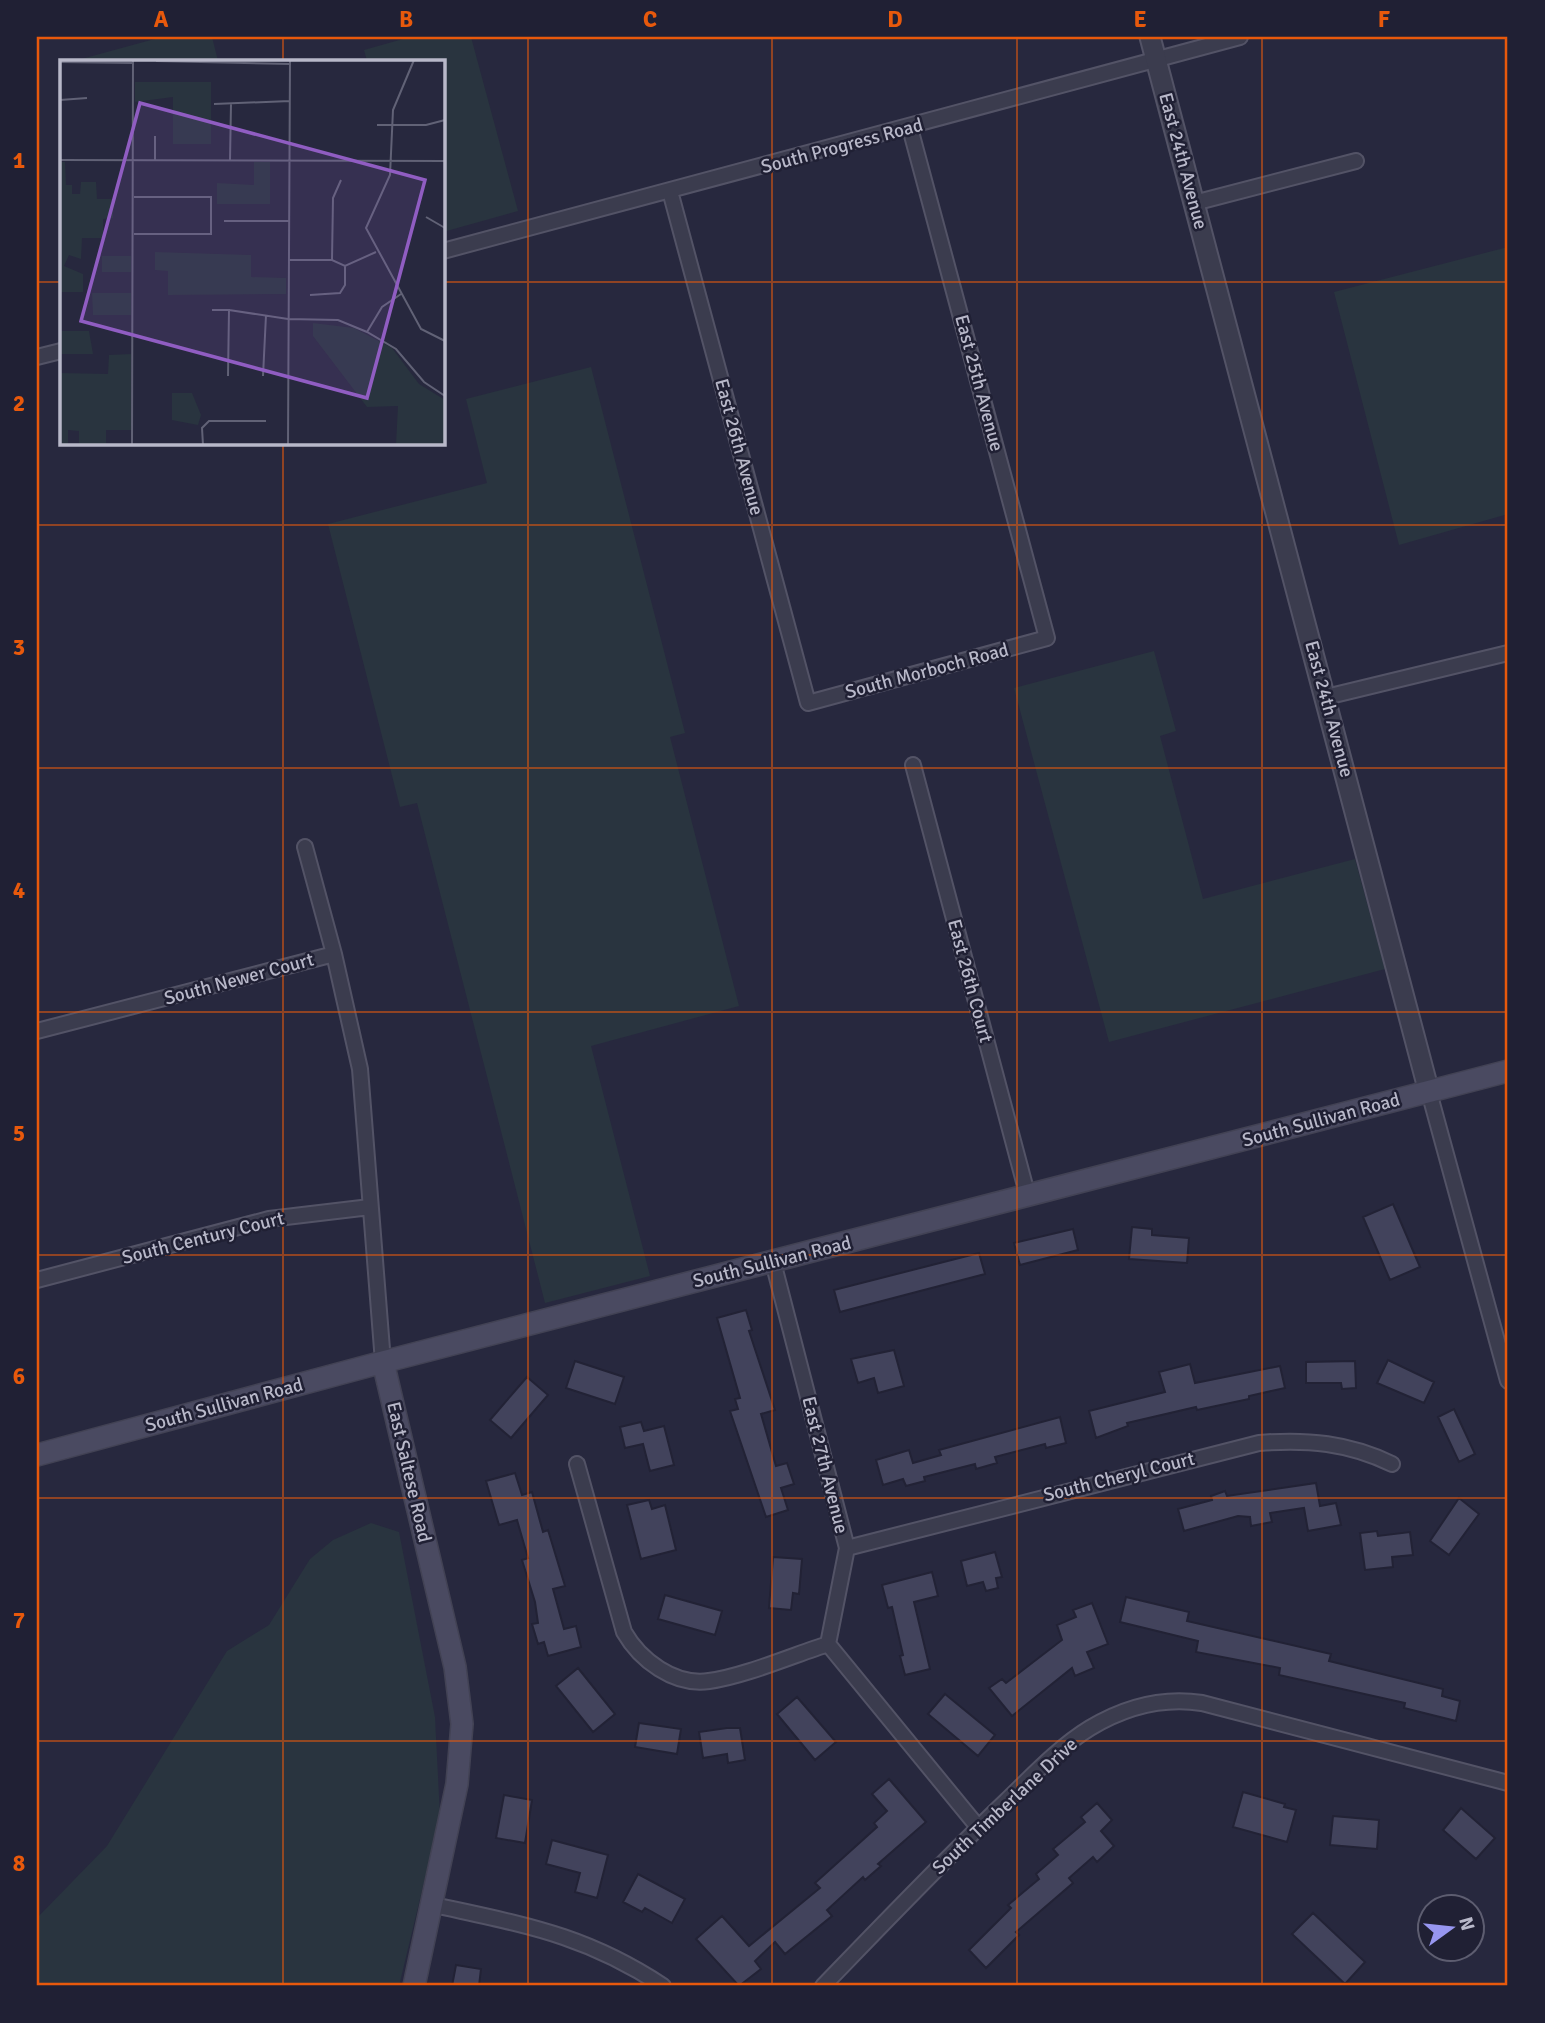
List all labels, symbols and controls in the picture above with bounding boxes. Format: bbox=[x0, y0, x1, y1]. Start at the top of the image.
text: A bbox=[154, 5, 169, 34]
text: B bbox=[399, 5, 413, 34]
text: C bbox=[643, 5, 657, 34]
text: D bbox=[887, 5, 903, 34]
text: E bbox=[1133, 5, 1147, 34]
text: F bbox=[1378, 5, 1390, 34]
inset map bbox=[60, 60, 444, 444]
street label: East 24th Avenue bbox=[1153, 90, 1213, 232]
street label: South Progress Road bbox=[758, 113, 926, 179]
text: 1 bbox=[13, 146, 25, 175]
street label: East 25th Avenue bbox=[949, 312, 1009, 454]
street label: East 26th Avenue bbox=[709, 376, 769, 518]
text: 2 bbox=[13, 389, 25, 418]
text: 3 bbox=[13, 633, 25, 662]
street label: South Morboch Road bbox=[843, 638, 1011, 704]
street label: East 24th Avenue bbox=[1299, 638, 1359, 780]
text: 4 bbox=[13, 876, 25, 905]
street label: East 26th Court bbox=[942, 917, 998, 1046]
street label: South Newer Court bbox=[162, 947, 317, 1011]
street label: South Sullivan Road bbox=[1240, 1087, 1402, 1153]
text: 5 bbox=[13, 1119, 25, 1148]
street label: South Century Court bbox=[119, 1206, 287, 1270]
street label: South Sullivan Road bbox=[690, 1231, 854, 1293]
text: 6 bbox=[13, 1362, 25, 1391]
street label: South Sullivan Road bbox=[143, 1372, 305, 1438]
street label: East 27th Avenue bbox=[796, 1394, 854, 1536]
street label: East Saltese Road bbox=[381, 1399, 437, 1545]
street label: South Cheryl Court bbox=[1041, 1447, 1197, 1507]
text: 7 bbox=[13, 1606, 25, 1635]
street label: South Timberlane Drive bbox=[927, 1732, 1083, 1880]
text: 8 bbox=[13, 1849, 25, 1878]
north arrow bbox=[1416, 1894, 1486, 1964]
text: N bbox=[1453, 1914, 1480, 1933]

